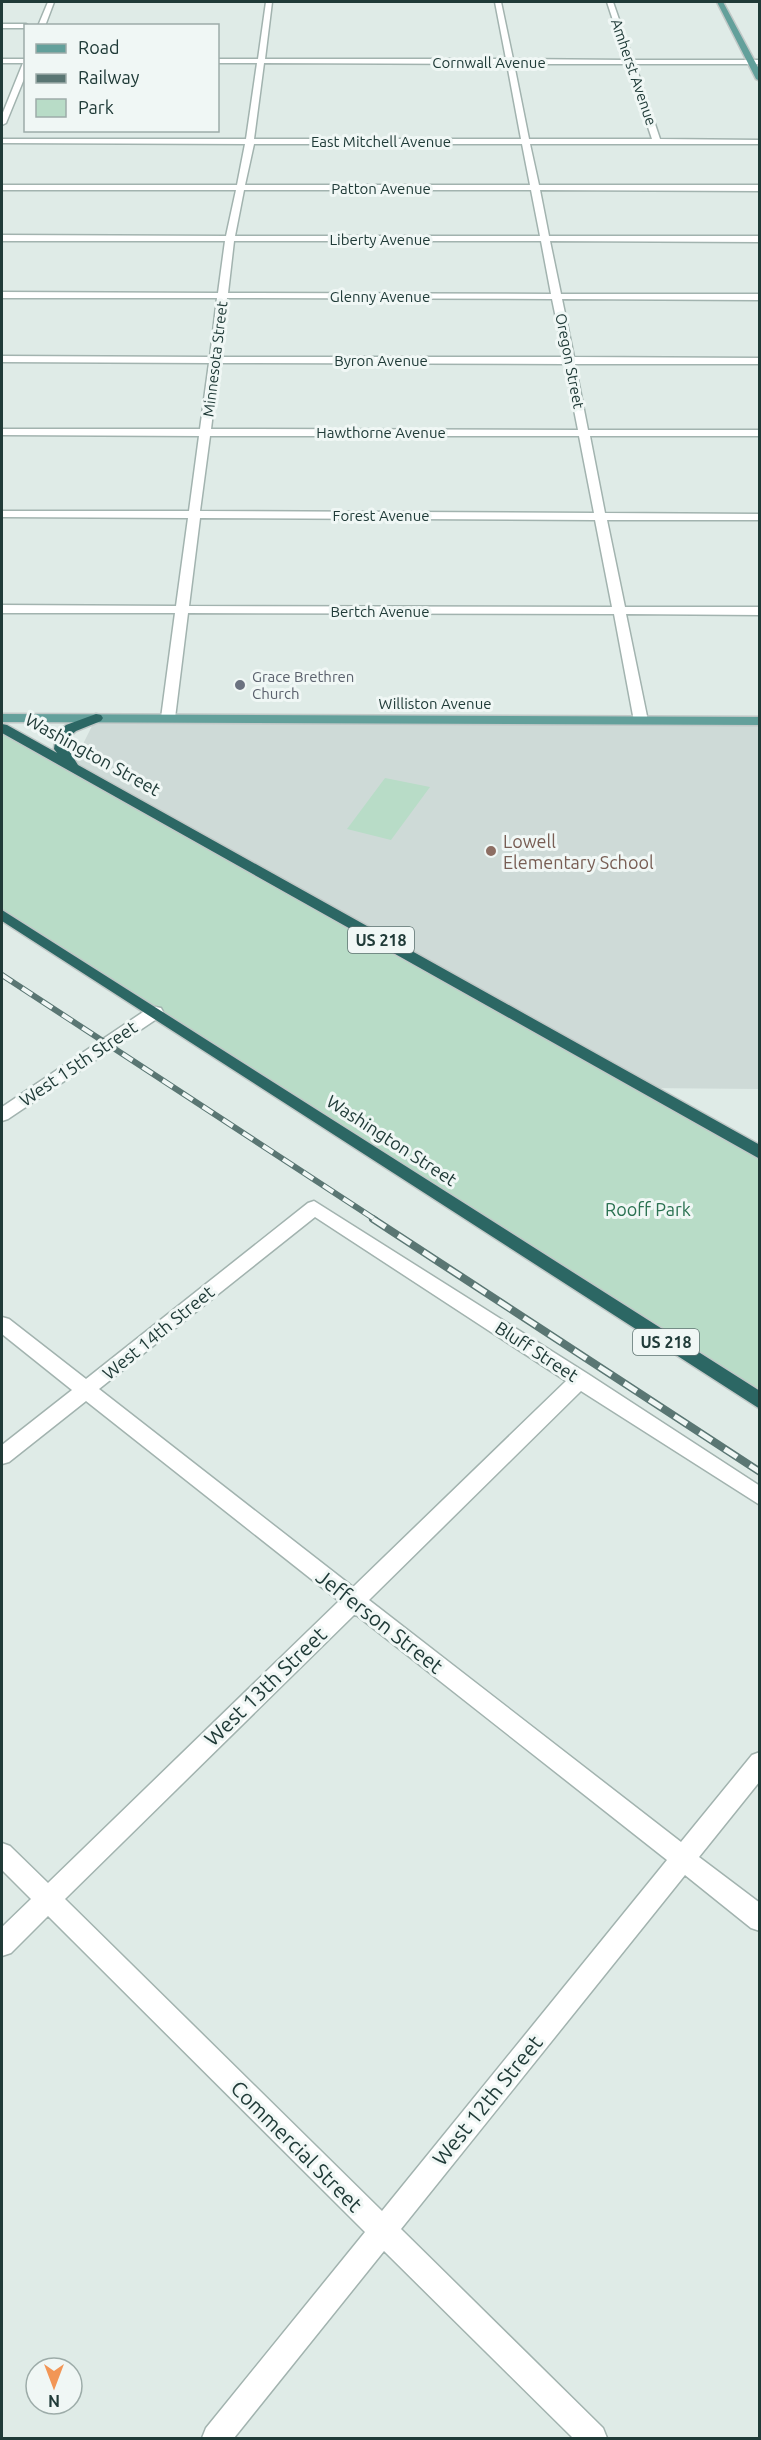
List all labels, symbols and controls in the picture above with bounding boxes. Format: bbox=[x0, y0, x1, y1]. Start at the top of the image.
street label: Amherst Avenue bbox=[608, 16, 660, 128]
legend bbox=[24, 24, 219, 132]
text: Road bbox=[78, 37, 120, 57]
street label: Cornwall Avenue bbox=[432, 54, 546, 71]
text: Railway bbox=[78, 67, 140, 87]
text: Park bbox=[78, 97, 114, 117]
street label: East Mitchell Avenue bbox=[311, 133, 451, 150]
street label: Patton Avenue bbox=[331, 180, 431, 197]
street label: Liberty Avenue bbox=[329, 231, 431, 248]
street label: Glenny Avenue bbox=[330, 288, 430, 305]
street label: Minnesota Street bbox=[199, 300, 231, 418]
street label: Oregon Street bbox=[552, 312, 588, 410]
street label: Byron Avenue bbox=[334, 352, 428, 369]
street label: Hawthorne Avenue bbox=[316, 424, 446, 441]
street label: Forest Avenue bbox=[333, 507, 429, 524]
street label: Bertch Avenue bbox=[331, 603, 429, 620]
place label: Grace Brethren Church bbox=[252, 668, 354, 702]
marker: Grace Brethren Church bbox=[233, 678, 247, 692]
street label: Williston Avenue bbox=[378, 695, 492, 712]
street label: Washington Street bbox=[22, 709, 164, 799]
place label: Lowell Elementary School bbox=[503, 831, 654, 872]
marker: Lowell Elementary School bbox=[484, 844, 498, 858]
road number: US 218 bbox=[348, 927, 414, 953]
street label: West 15th Street bbox=[15, 1016, 141, 1110]
street label: Washington Street bbox=[323, 1091, 461, 1189]
park label: Rooff Park bbox=[605, 1199, 691, 1219]
street label: West 14th Street bbox=[98, 1281, 218, 1383]
street label: Bluff Street bbox=[492, 1317, 582, 1385]
road number: US 218 bbox=[633, 1329, 699, 1355]
street label: Jefferson Street bbox=[312, 1564, 448, 1678]
street label: West 13th Street bbox=[199, 1622, 331, 1750]
street label: West 12th Street bbox=[427, 2030, 547, 2170]
street label: Commercial Street bbox=[226, 2075, 368, 2217]
north arrow bbox=[24, 2356, 84, 2416]
text: N bbox=[48, 2392, 60, 2410]

